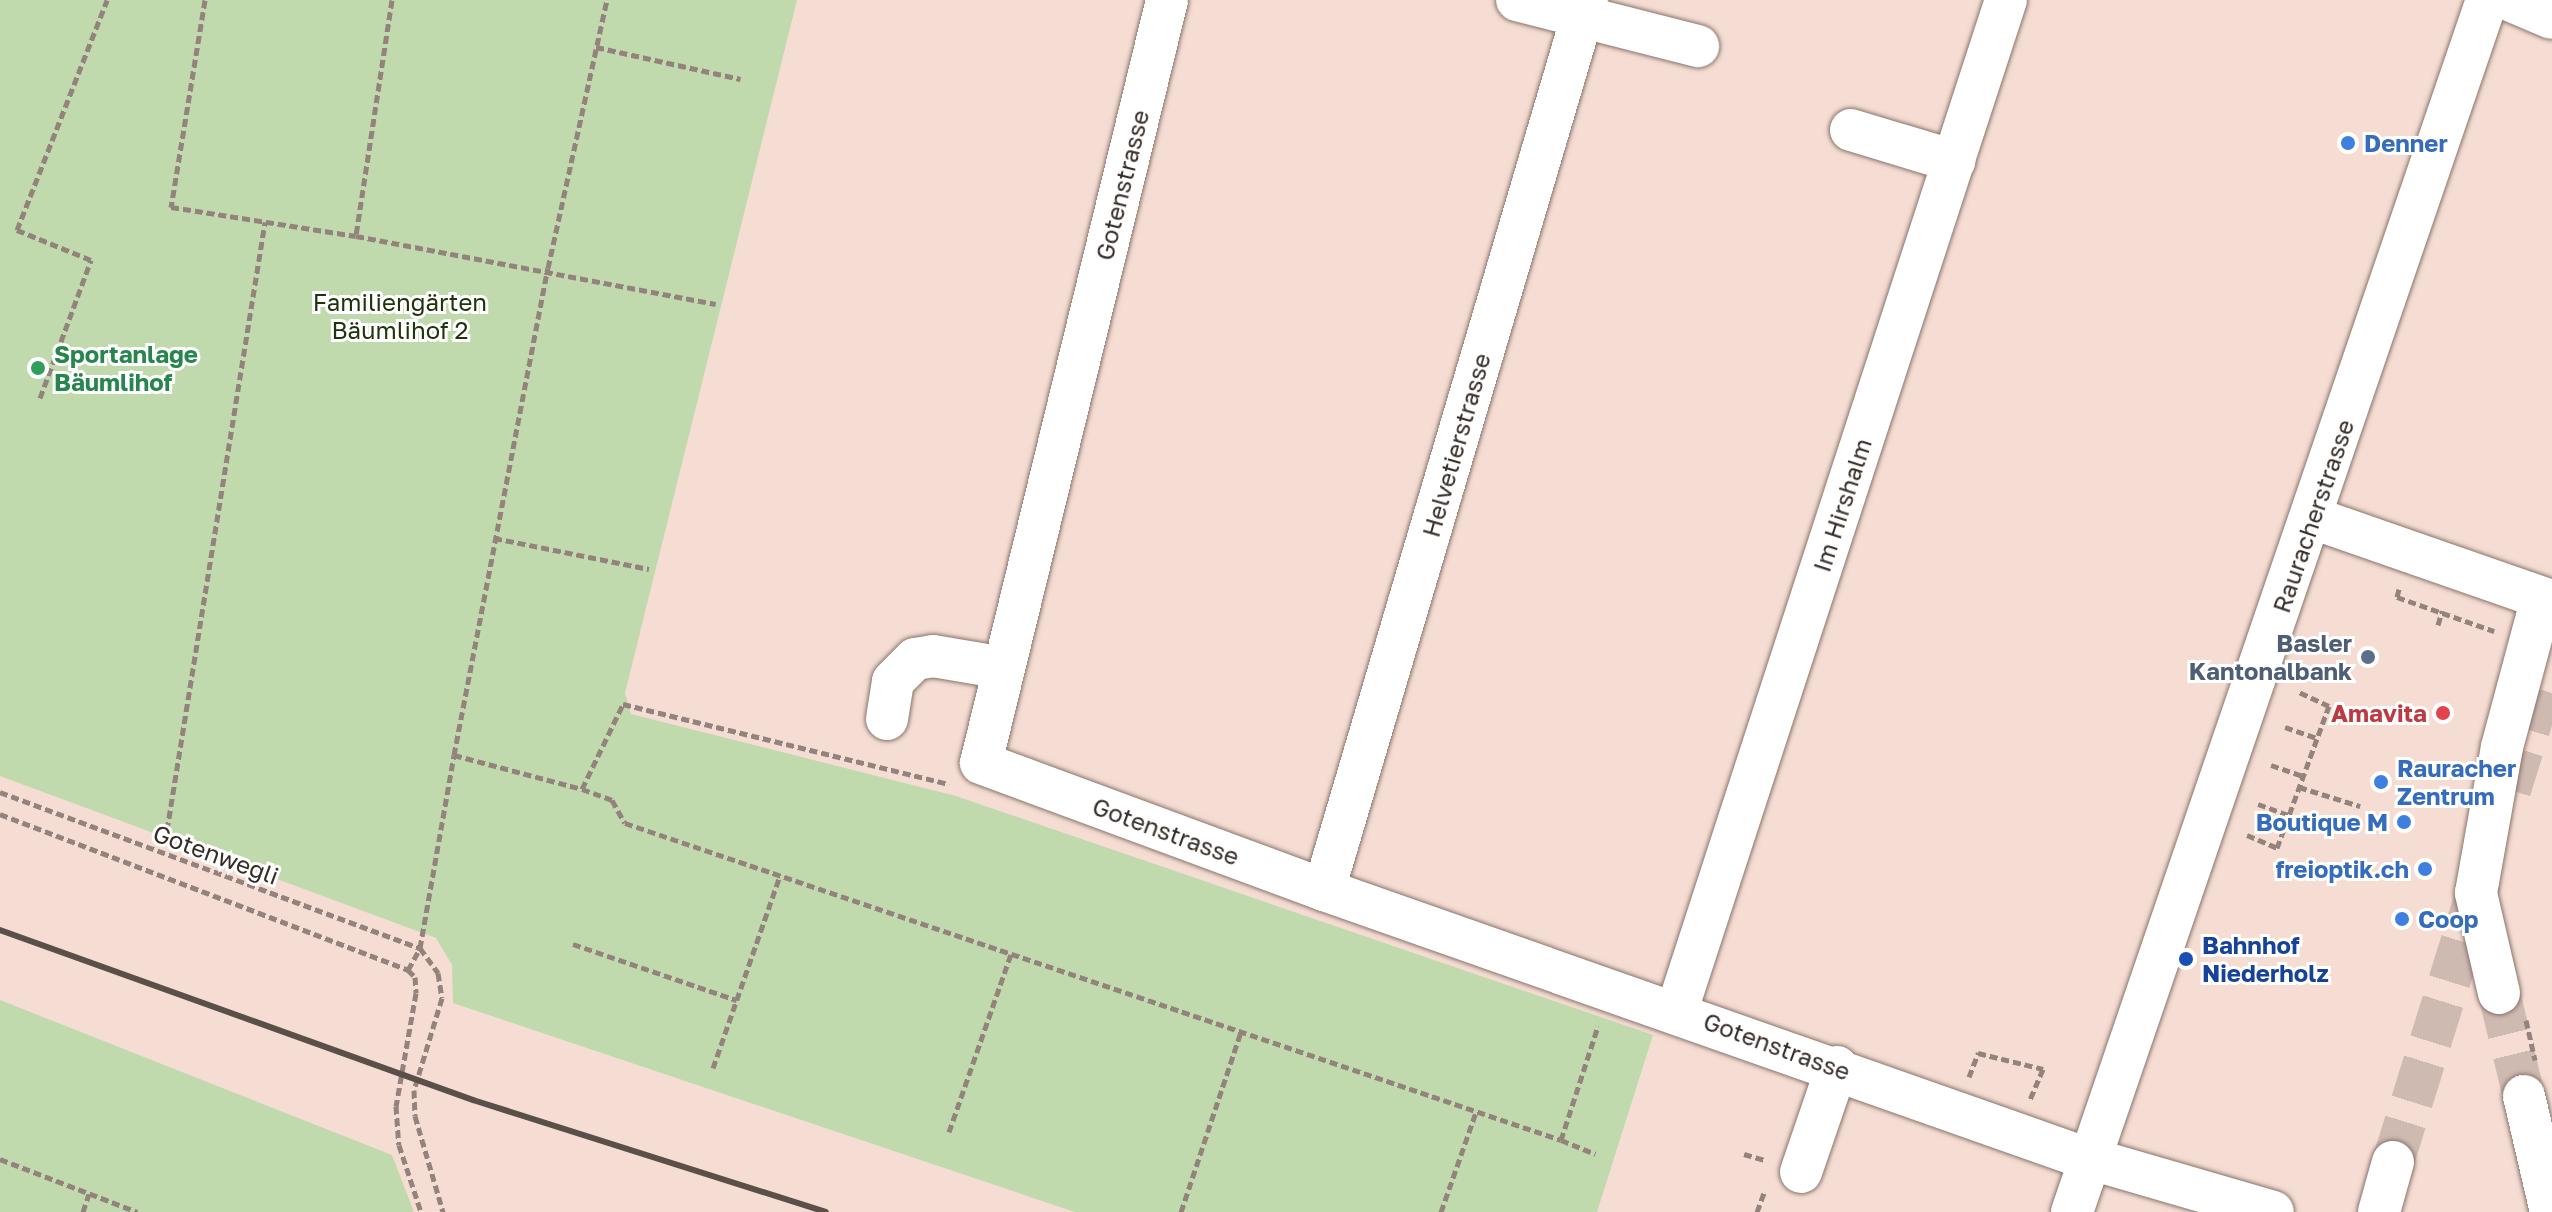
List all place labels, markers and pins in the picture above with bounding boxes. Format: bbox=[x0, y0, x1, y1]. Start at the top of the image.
place label: Denner bbox=[2364, 129, 2448, 157]
marker: Denner bbox=[2339, 134, 2357, 152]
place label: Sportanlage Bäumlihof bbox=[54, 340, 198, 396]
marker: Sportanlage Bäumlihof bbox=[29, 359, 47, 377]
place label: Basler Kantonalbank bbox=[2189, 629, 2352, 685]
marker: Basler Kantonalbank bbox=[2359, 648, 2377, 666]
place label: Amavita bbox=[2331, 699, 2427, 727]
marker: Amavita bbox=[2434, 704, 2452, 722]
place label: Rauracher Zentrum bbox=[2397, 754, 2516, 810]
marker: Rauracher Zentrum bbox=[2372, 773, 2390, 791]
place label: Boutique M bbox=[2256, 808, 2388, 836]
marker: Boutique M bbox=[2395, 813, 2413, 831]
place label: freioptik.ch bbox=[2276, 855, 2409, 883]
marker: freioptik.ch bbox=[2416, 860, 2434, 878]
place label: Coop bbox=[2418, 905, 2479, 933]
marker: Coop bbox=[2393, 910, 2411, 928]
place label: Bahnhof Niederholz bbox=[2202, 931, 2329, 987]
marker: Bahnhof Niederholz bbox=[2177, 950, 2195, 968]

